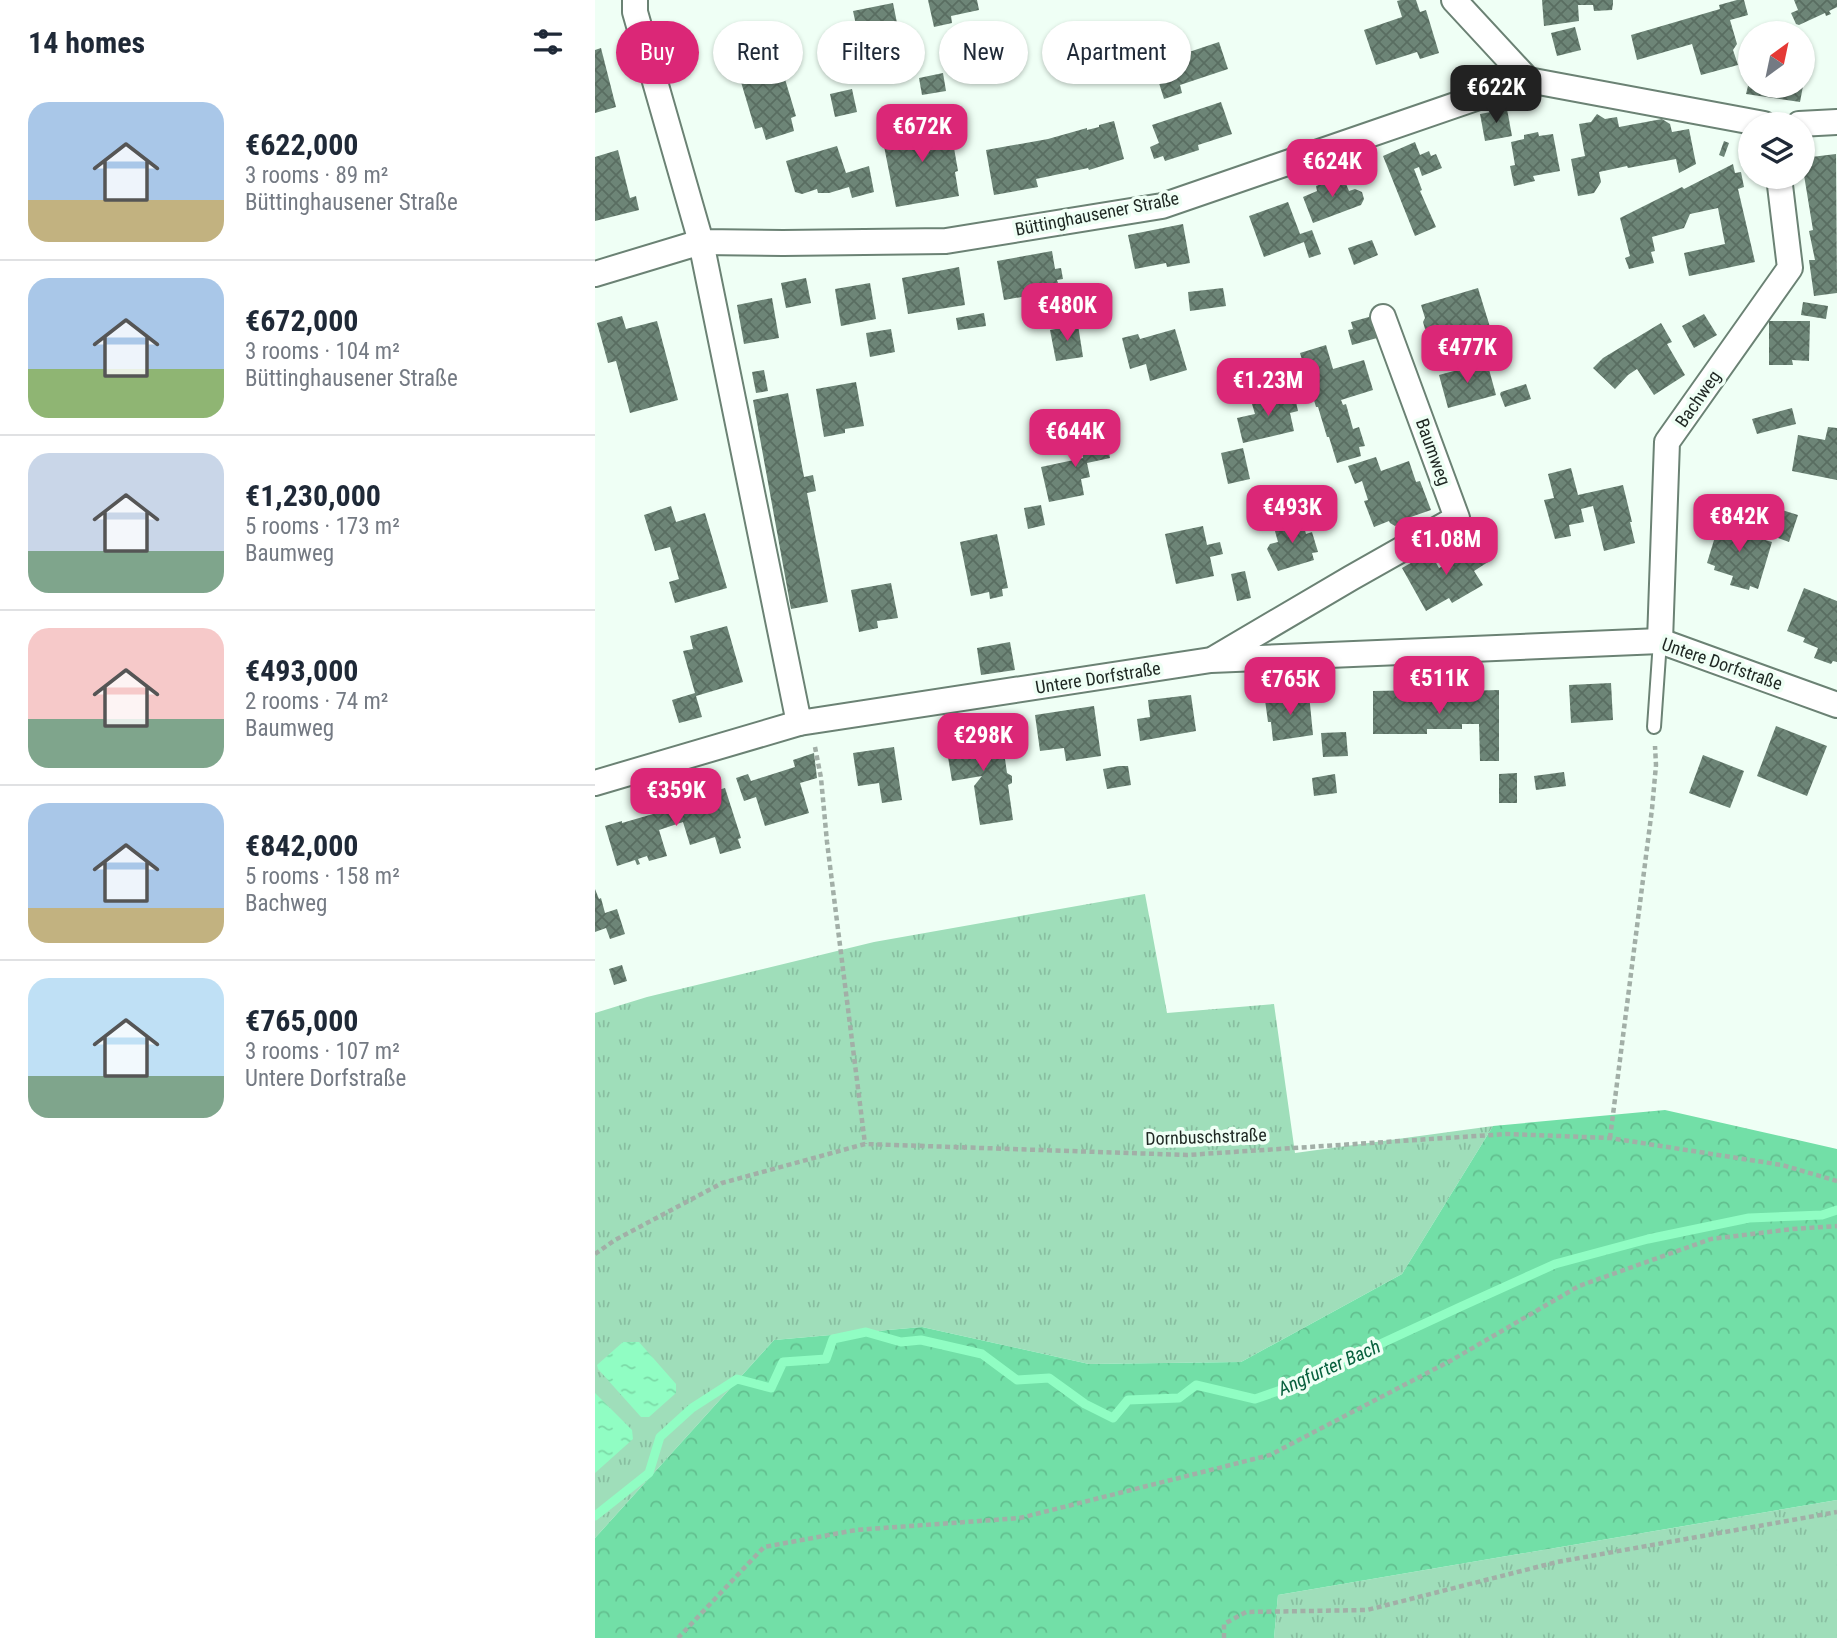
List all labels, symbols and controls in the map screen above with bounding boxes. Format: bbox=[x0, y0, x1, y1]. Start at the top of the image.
chip: Buy bbox=[616, 21, 699, 84]
chip: Rent bbox=[713, 21, 803, 84]
chip: Filters bbox=[817, 21, 925, 84]
chip: New bbox=[939, 21, 1028, 84]
chip: Apartment bbox=[1042, 21, 1191, 84]
north arrow bbox=[1738, 21, 1815, 98]
map controls bbox=[1738, 21, 1815, 189]
icon: filters bbox=[529, 23, 567, 61]
text: 14 homes bbox=[28, 25, 145, 60]
pin: €622K bbox=[1447, 66, 1545, 125]
text: €622K bbox=[1466, 74, 1526, 101]
pin: €672K bbox=[873, 104, 971, 164]
button: layers bbox=[1738, 112, 1815, 189]
text: €672K bbox=[892, 113, 952, 140]
text: €622,000 bbox=[245, 127, 358, 162]
icon: home bbox=[84, 130, 168, 214]
pin: €624K bbox=[1283, 140, 1381, 199]
text: €624K bbox=[1302, 148, 1362, 175]
text: 3 rooms · 89 m² bbox=[245, 162, 388, 189]
street label: Büttinghausener Straße bbox=[1013, 187, 1181, 240]
text: Büttinghausener Straße bbox=[245, 189, 458, 216]
pin: €480K bbox=[1018, 284, 1116, 343]
text: €480K bbox=[1037, 292, 1097, 319]
text: €672,000 bbox=[245, 303, 358, 338]
icon: home bbox=[84, 306, 168, 390]
pin: €477K bbox=[1418, 326, 1516, 385]
text: €477K bbox=[1437, 334, 1497, 361]
text: 3 rooms · 104 m² bbox=[245, 338, 400, 365]
pin: €1.23M bbox=[1211, 358, 1325, 418]
text: Büttinghausener Straße bbox=[245, 365, 458, 392]
street label: Bachweg bbox=[1671, 366, 1725, 431]
text: €1.23M bbox=[1233, 367, 1303, 394]
pin: €644K bbox=[1026, 410, 1124, 469]
street label: Baumweg bbox=[1412, 415, 1455, 488]
text: €644K bbox=[1045, 418, 1105, 445]
text: €1,230,000 bbox=[245, 478, 381, 513]
icon: home bbox=[84, 481, 168, 565]
pin: €493K bbox=[1243, 486, 1341, 545]
text: €493K bbox=[1262, 494, 1322, 521]
pin: €842K bbox=[1690, 494, 1788, 554]
text: €842K bbox=[1709, 503, 1769, 530]
text: 5 rooms · 173 m² bbox=[245, 513, 400, 540]
pin: €1.08M bbox=[1389, 518, 1503, 577]
text: €1.08M bbox=[1411, 526, 1481, 553]
text: Baumweg bbox=[245, 540, 334, 567]
street label: Untere Dorfstraße bbox=[1659, 633, 1785, 694]
text: €493,000 bbox=[245, 653, 358, 688]
icon: home bbox=[84, 656, 168, 740]
pin: €511K bbox=[1390, 656, 1488, 716]
street label: Untere Dorfstraße bbox=[1034, 657, 1162, 698]
pin: €765K bbox=[1241, 658, 1339, 717]
text: €511K bbox=[1409, 665, 1469, 692]
text: €765K bbox=[1260, 666, 1320, 693]
text: 2 rooms · 74 m² bbox=[245, 688, 388, 715]
pin: €298K bbox=[934, 714, 1032, 773]
text: Baumweg bbox=[245, 715, 334, 742]
text: €298K bbox=[953, 722, 1013, 749]
pin: €359K bbox=[627, 768, 725, 828]
text: €359K bbox=[646, 777, 706, 804]
text: €842,000 bbox=[245, 828, 358, 863]
icon: home bbox=[84, 831, 168, 915]
text: 5 rooms · 158 m² bbox=[245, 863, 400, 890]
text: Bachweg bbox=[245, 890, 327, 917]
text: €765,000 bbox=[245, 1003, 358, 1038]
icon: home bbox=[84, 1006, 168, 1090]
text: 3 rooms · 107 m² bbox=[245, 1038, 400, 1065]
text: Untere Dorfstraße bbox=[245, 1065, 406, 1092]
street label: Dornbuschstraße bbox=[1145, 1124, 1267, 1149]
water label: Angfurter Bach bbox=[1273, 1335, 1384, 1401]

